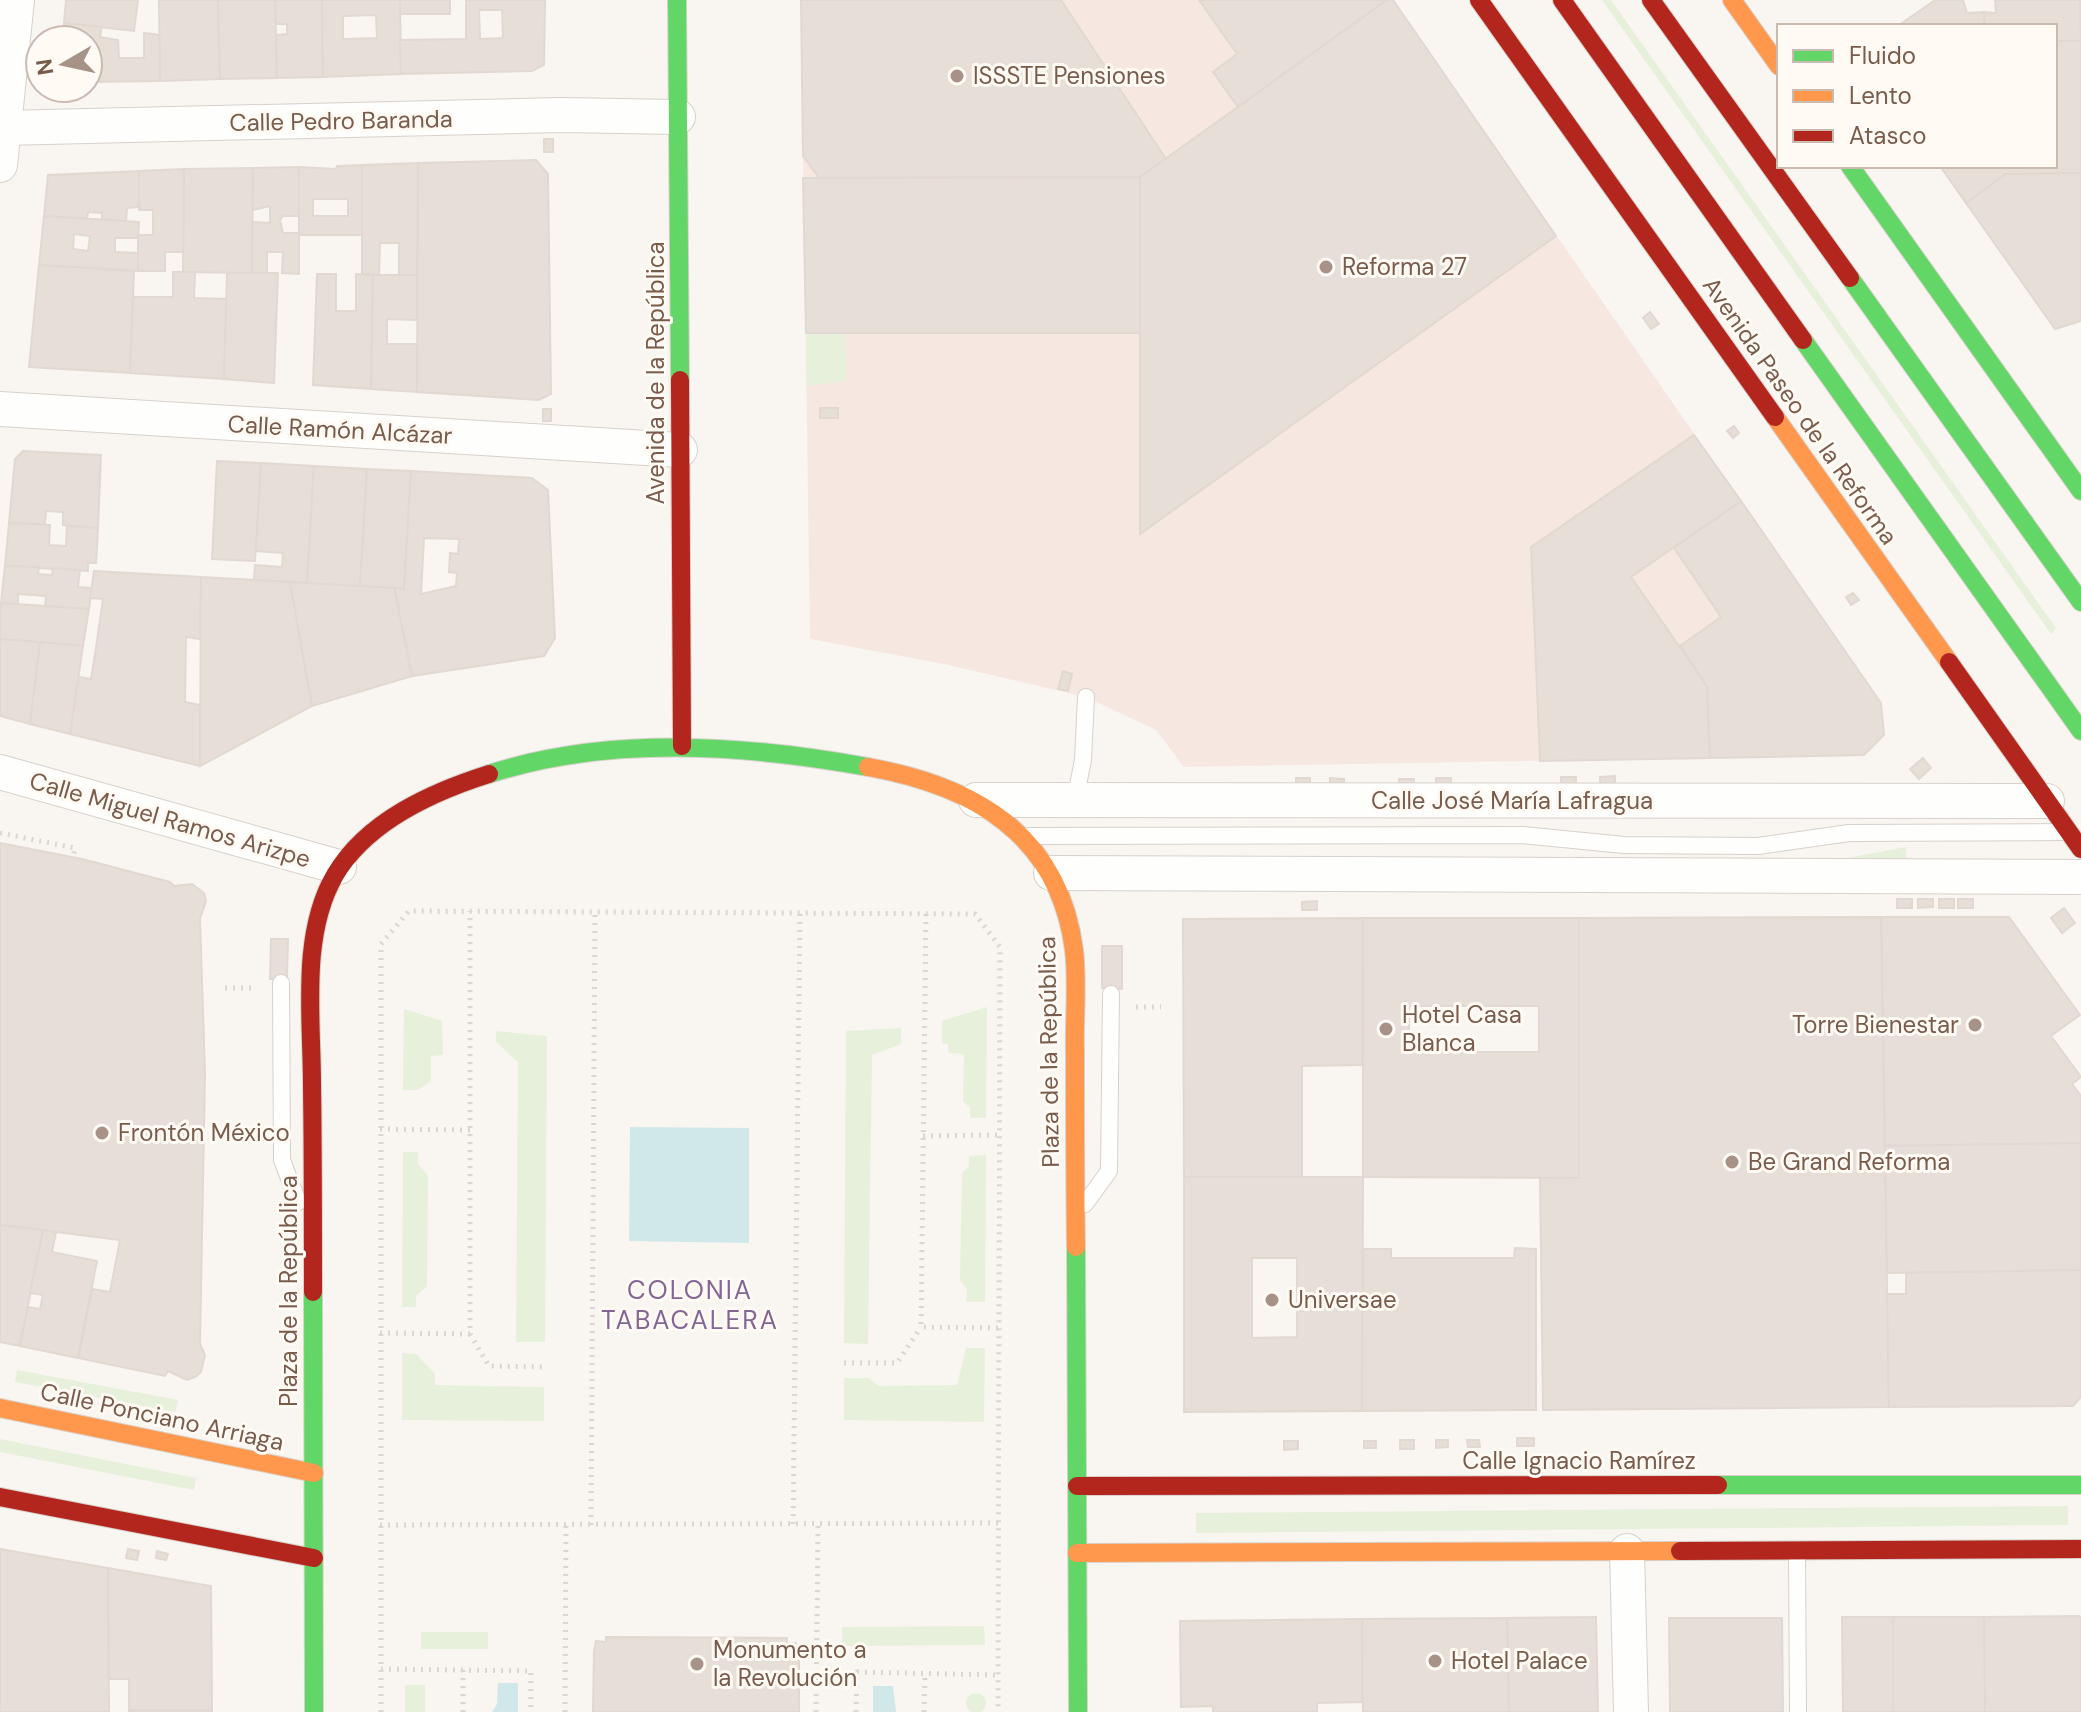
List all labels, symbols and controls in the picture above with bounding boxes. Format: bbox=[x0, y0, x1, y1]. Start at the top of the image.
north arrow bbox=[24, 24, 104, 104]
legend bbox=[1777, 24, 2057, 168]
text: Fluido bbox=[1849, 40, 1916, 71]
text: N bbox=[29, 57, 60, 77]
place label: ISSSTE Pensiones bbox=[973, 60, 1166, 91]
marker: ISSSTE Pensiones bbox=[948, 67, 966, 85]
text: Lento bbox=[1849, 80, 1912, 111]
street label: Calle Pedro Baranda bbox=[229, 103, 453, 138]
text: Atasco bbox=[1849, 120, 1926, 151]
street label: Avenida de la República bbox=[640, 241, 671, 505]
place label: Reforma 27 bbox=[1342, 251, 1467, 282]
marker: Reforma 27 bbox=[1317, 258, 1335, 276]
street label: Avenida Paseo de la Reforma bbox=[1696, 271, 1905, 550]
street label: Calle Ramón Alcázar bbox=[227, 408, 453, 451]
street label: Calle Miguel Ramos Arizpe bbox=[26, 765, 314, 874]
street label: Calle José María Lafragua bbox=[1371, 785, 1653, 816]
street label: Plaza de la República bbox=[1031, 936, 1066, 1168]
place label: Hotel Casa Blanca bbox=[1402, 999, 1522, 1058]
place label: Torre Bienestar bbox=[1792, 1009, 1959, 1040]
marker: Torre Bienestar bbox=[1966, 1016, 1984, 1034]
marker: Hotel Casa Blanca bbox=[1377, 1020, 1395, 1038]
place label: Frontón México bbox=[118, 1117, 290, 1148]
marker: Frontón México bbox=[93, 1124, 111, 1142]
place label: Be Grand Reforma bbox=[1748, 1146, 1950, 1177]
marker: Be Grand Reforma bbox=[1723, 1153, 1741, 1171]
street label: Plaza de la República bbox=[273, 1175, 304, 1407]
district label: COLONIA TABACALERA bbox=[601, 1273, 779, 1337]
place label: Universae bbox=[1288, 1284, 1397, 1315]
marker: Universae bbox=[1263, 1291, 1281, 1309]
street label: Calle Ponciano Arriaga bbox=[38, 1376, 287, 1457]
street label: Calle Ignacio Ramírez bbox=[1462, 1445, 1696, 1476]
place label: Monumento a la Revolución bbox=[713, 1634, 866, 1693]
place label: Hotel Palace bbox=[1451, 1645, 1588, 1676]
marker: Hotel Palace bbox=[1426, 1652, 1444, 1670]
marker: Monumento a la Revolución bbox=[688, 1655, 706, 1673]

